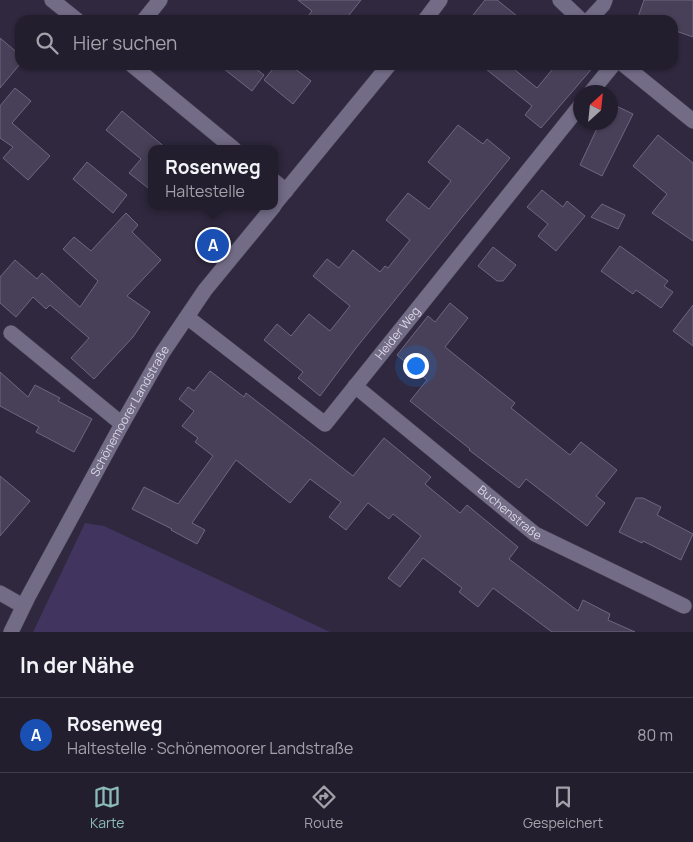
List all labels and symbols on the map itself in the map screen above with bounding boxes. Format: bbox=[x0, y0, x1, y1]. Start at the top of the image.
north arrow bbox=[573, 85, 618, 130]
pin: A bbox=[197, 226, 229, 264]
street label: Heider Weg bbox=[371, 303, 424, 363]
street label: Schönemoorer Landstraße bbox=[86, 342, 173, 479]
your location bbox=[403, 353, 429, 379]
street label: Buchenstraße bbox=[474, 481, 544, 544]

